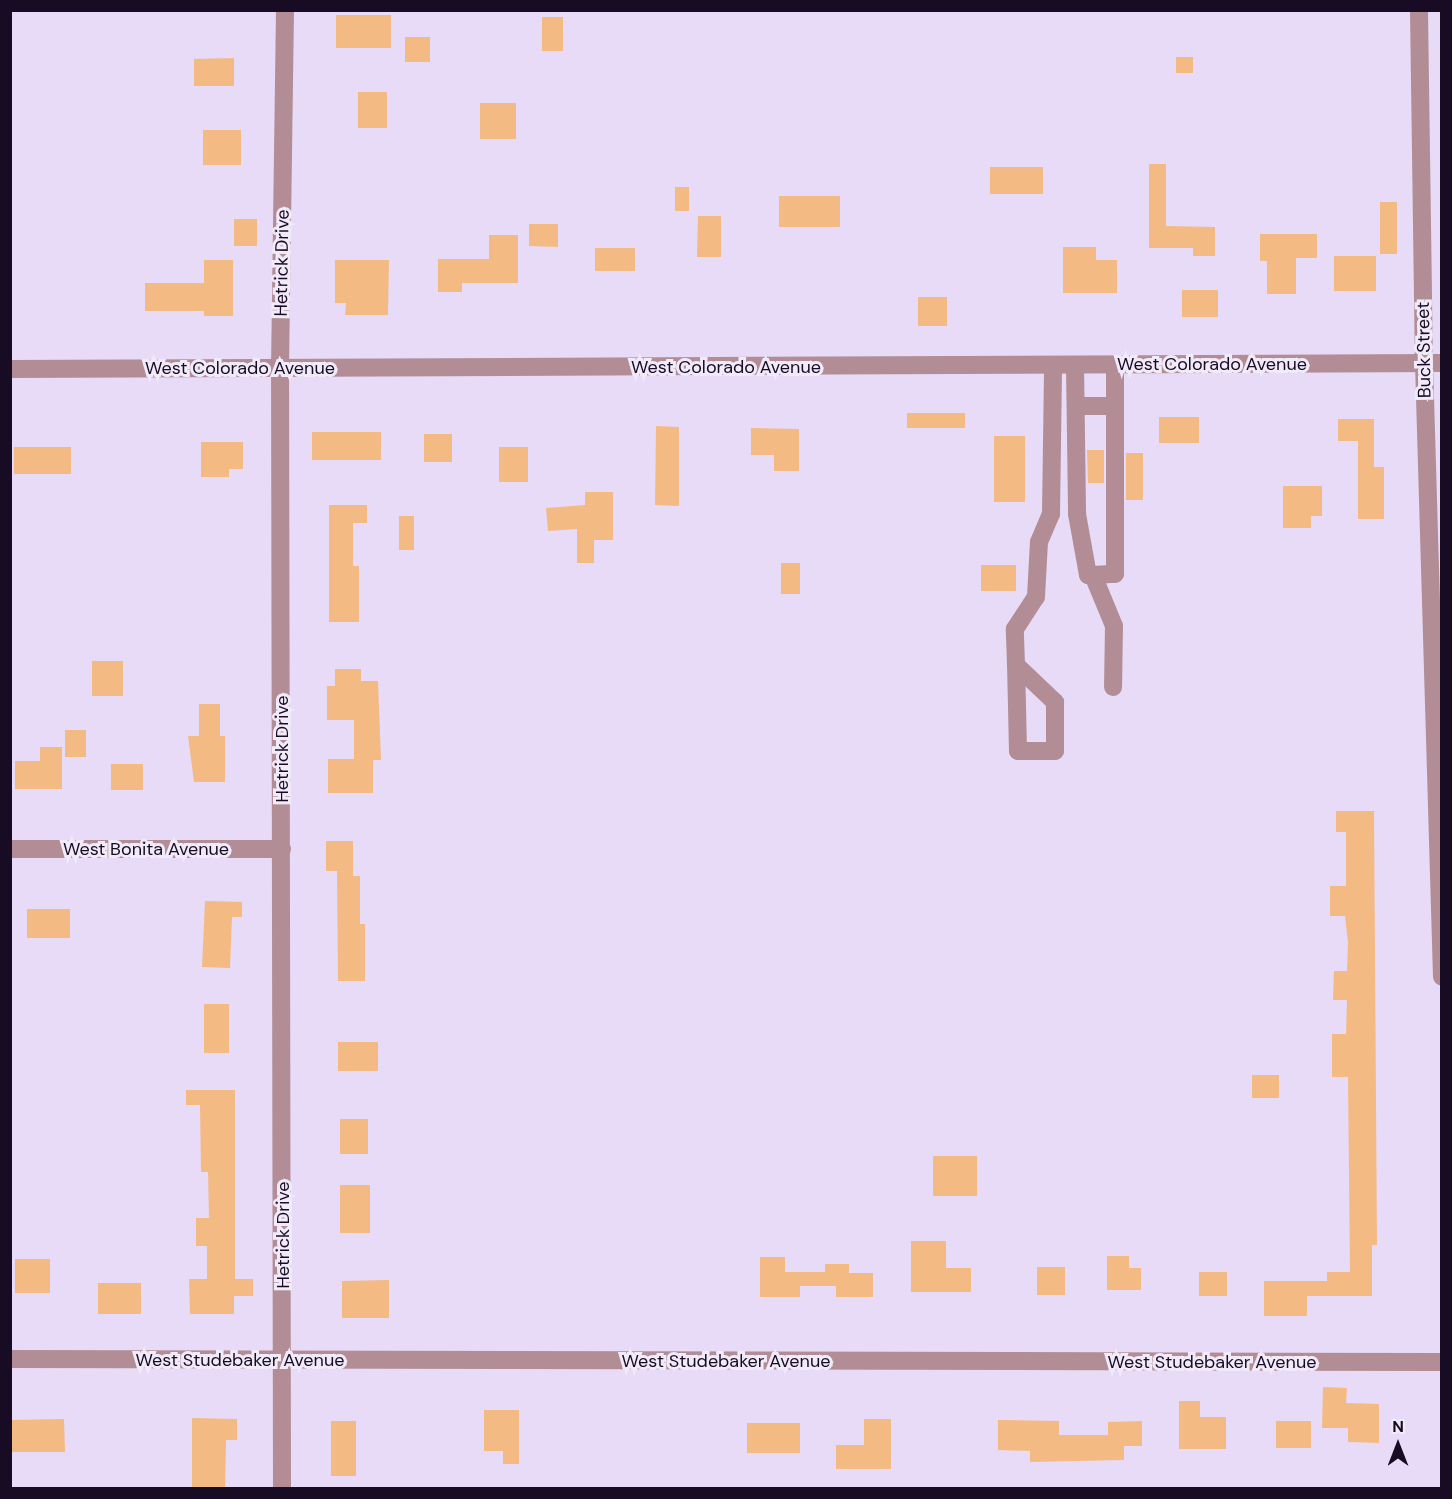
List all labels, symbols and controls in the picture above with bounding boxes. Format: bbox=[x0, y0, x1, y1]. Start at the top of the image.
street label: Hetrick Drive bbox=[270, 209, 294, 317]
street label: Buck Street bbox=[1412, 302, 1436, 398]
street label: West Colorado Avenue bbox=[1117, 353, 1307, 375]
street label: West Colorado Avenue bbox=[631, 356, 821, 378]
street label: West Colorado Avenue bbox=[145, 357, 335, 379]
street label: Hetrick Drive bbox=[271, 696, 293, 802]
street label: West Bonita Avenue bbox=[63, 838, 229, 860]
street label: Hetrick Drive bbox=[272, 1182, 294, 1288]
street label: West Studebaker Avenue bbox=[136, 1349, 344, 1371]
street label: West Studebaker Avenue bbox=[622, 1350, 830, 1372]
street label: West Studebaker Avenue bbox=[1108, 1351, 1316, 1373]
north arrow bbox=[1368, 1415, 1428, 1475]
text: N bbox=[1392, 1416, 1404, 1437]

